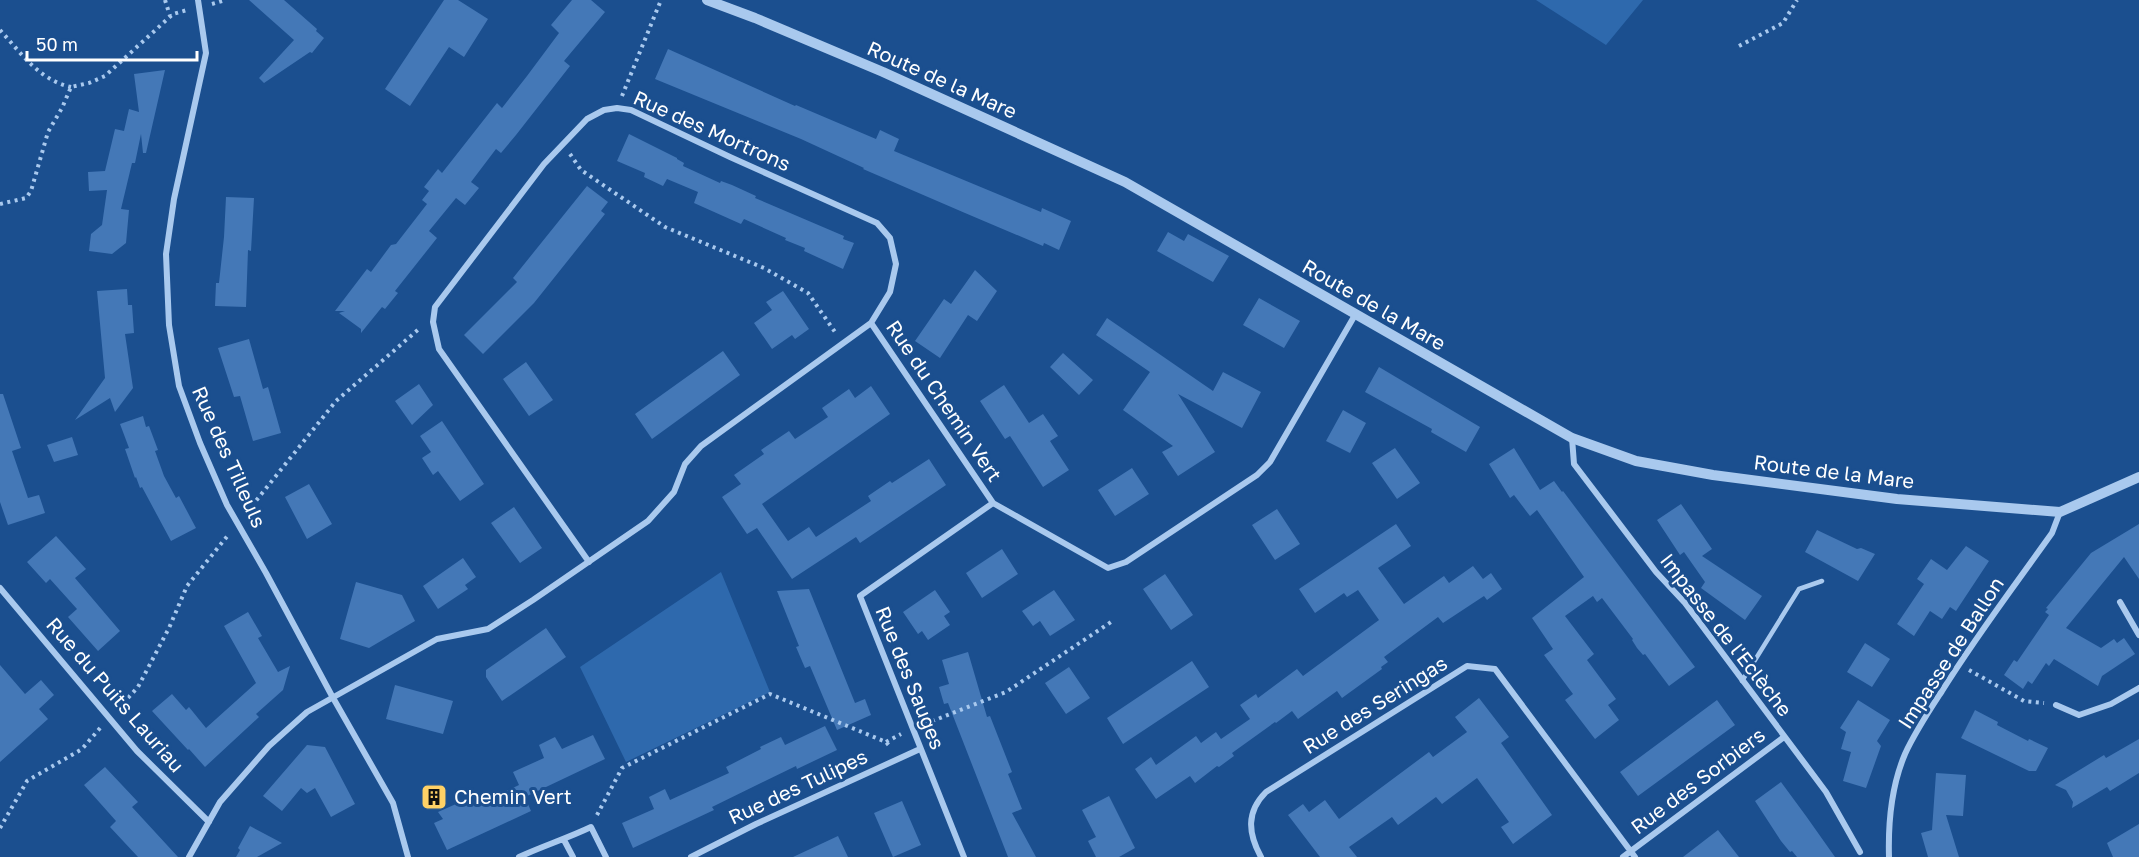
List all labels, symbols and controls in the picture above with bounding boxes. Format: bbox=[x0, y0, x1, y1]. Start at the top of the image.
scale bar bbox=[27, 24, 196, 62]
text: 50 m bbox=[36, 33, 78, 55]
street label: Route de la Mare bbox=[864, 35, 1021, 123]
street label: Rue des Mortrons bbox=[630, 85, 795, 175]
street label: Route de la Mare bbox=[1299, 253, 1450, 355]
street label: Rue du Chemin Vert bbox=[882, 315, 1008, 486]
street label: Rue des Tilleuls bbox=[188, 382, 272, 531]
street label: Route de la Mare bbox=[1753, 449, 1916, 493]
street label: Impasse de l'Eclèche bbox=[1656, 548, 1798, 720]
street label: Impasse de Ballon bbox=[1892, 572, 2008, 733]
street label: Rue des Sauges bbox=[871, 603, 951, 753]
street label: Rue du Puits Lauriau bbox=[42, 612, 189, 777]
street label: Rue des Seringas bbox=[1298, 650, 1451, 758]
street label: Rue des Sorbiers bbox=[1626, 722, 1769, 838]
street label: Rue des Tulipes bbox=[724, 743, 871, 829]
building icon: Chemin Vert bbox=[419, 782, 449, 812]
place label: Chemin Vert bbox=[454, 784, 572, 808]

